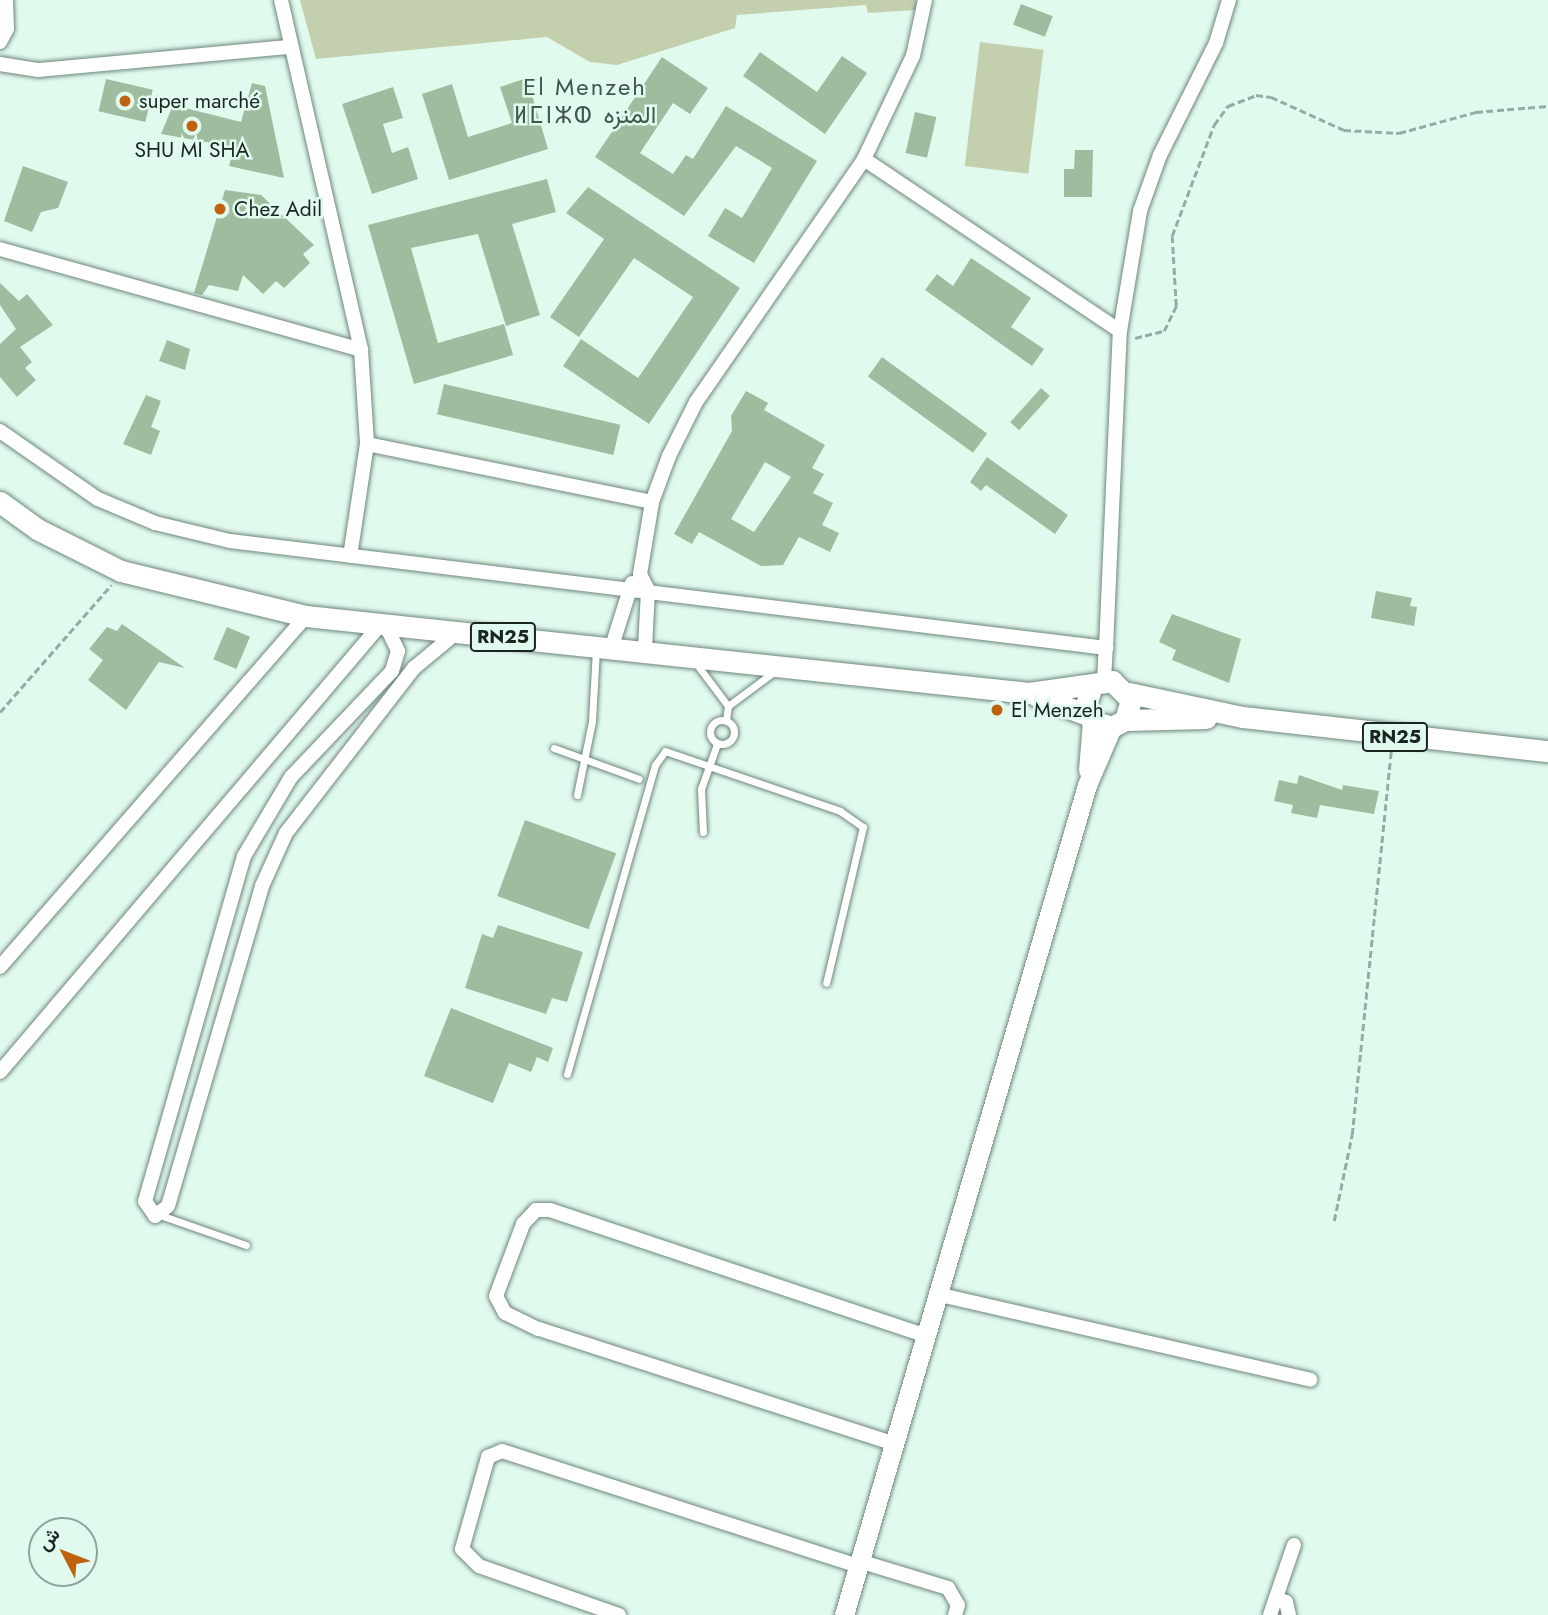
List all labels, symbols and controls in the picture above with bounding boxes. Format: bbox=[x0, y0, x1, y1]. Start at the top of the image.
district label: El Menzeh ⵍⵎⵏⵣⵀ المنزه bbox=[520, 73, 650, 129]
place label: super marché bbox=[139, 88, 260, 114]
marker: super marché bbox=[117, 93, 133, 109]
marker: SHU MI SHA bbox=[184, 118, 200, 134]
place label: SHU MI SHA bbox=[135, 137, 249, 163]
place label: Chez Adil bbox=[234, 196, 322, 222]
marker: Chez Adil bbox=[212, 201, 228, 217]
road number: RN25 bbox=[470, 622, 536, 652]
place label: El Menzeh bbox=[1011, 697, 1104, 723]
marker: El Menzeh bbox=[989, 702, 1005, 718]
road number: RN25 bbox=[1362, 722, 1428, 752]
north arrow bbox=[28, 1517, 98, 1587]
text: ش bbox=[31, 1521, 66, 1556]

